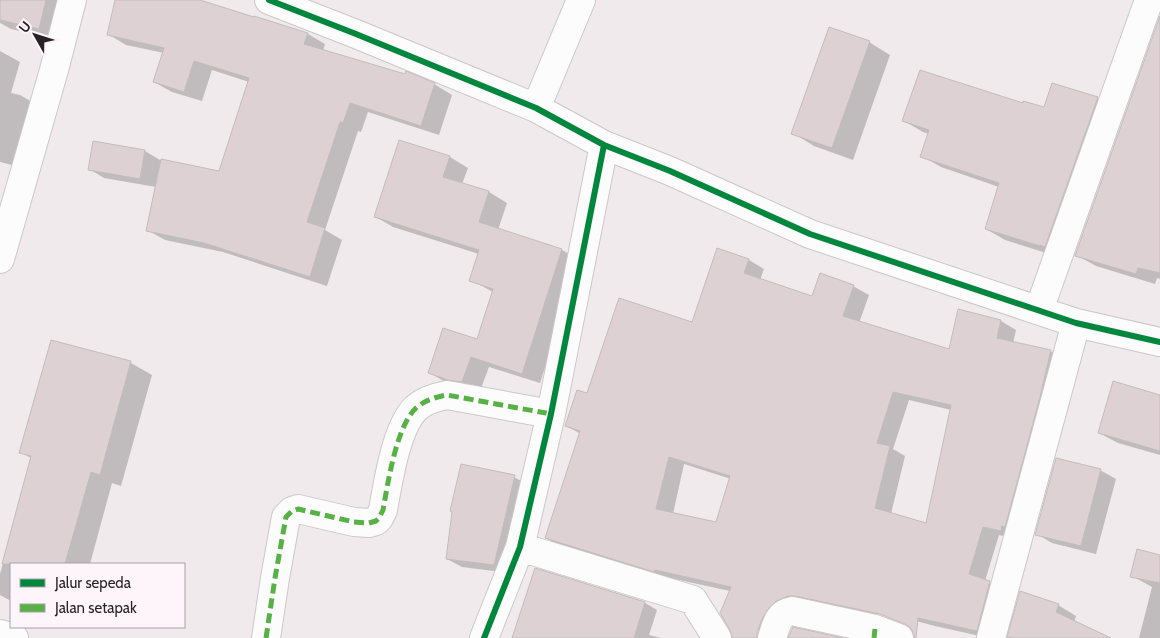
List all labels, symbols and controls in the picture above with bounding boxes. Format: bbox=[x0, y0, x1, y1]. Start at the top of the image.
north arrow bbox=[10, 10, 60, 60]
text: U bbox=[15, 17, 35, 36]
legend bbox=[10, 563, 185, 628]
text: Jalur sepeda bbox=[54, 574, 132, 592]
text: Jalan setapak bbox=[54, 599, 137, 617]

